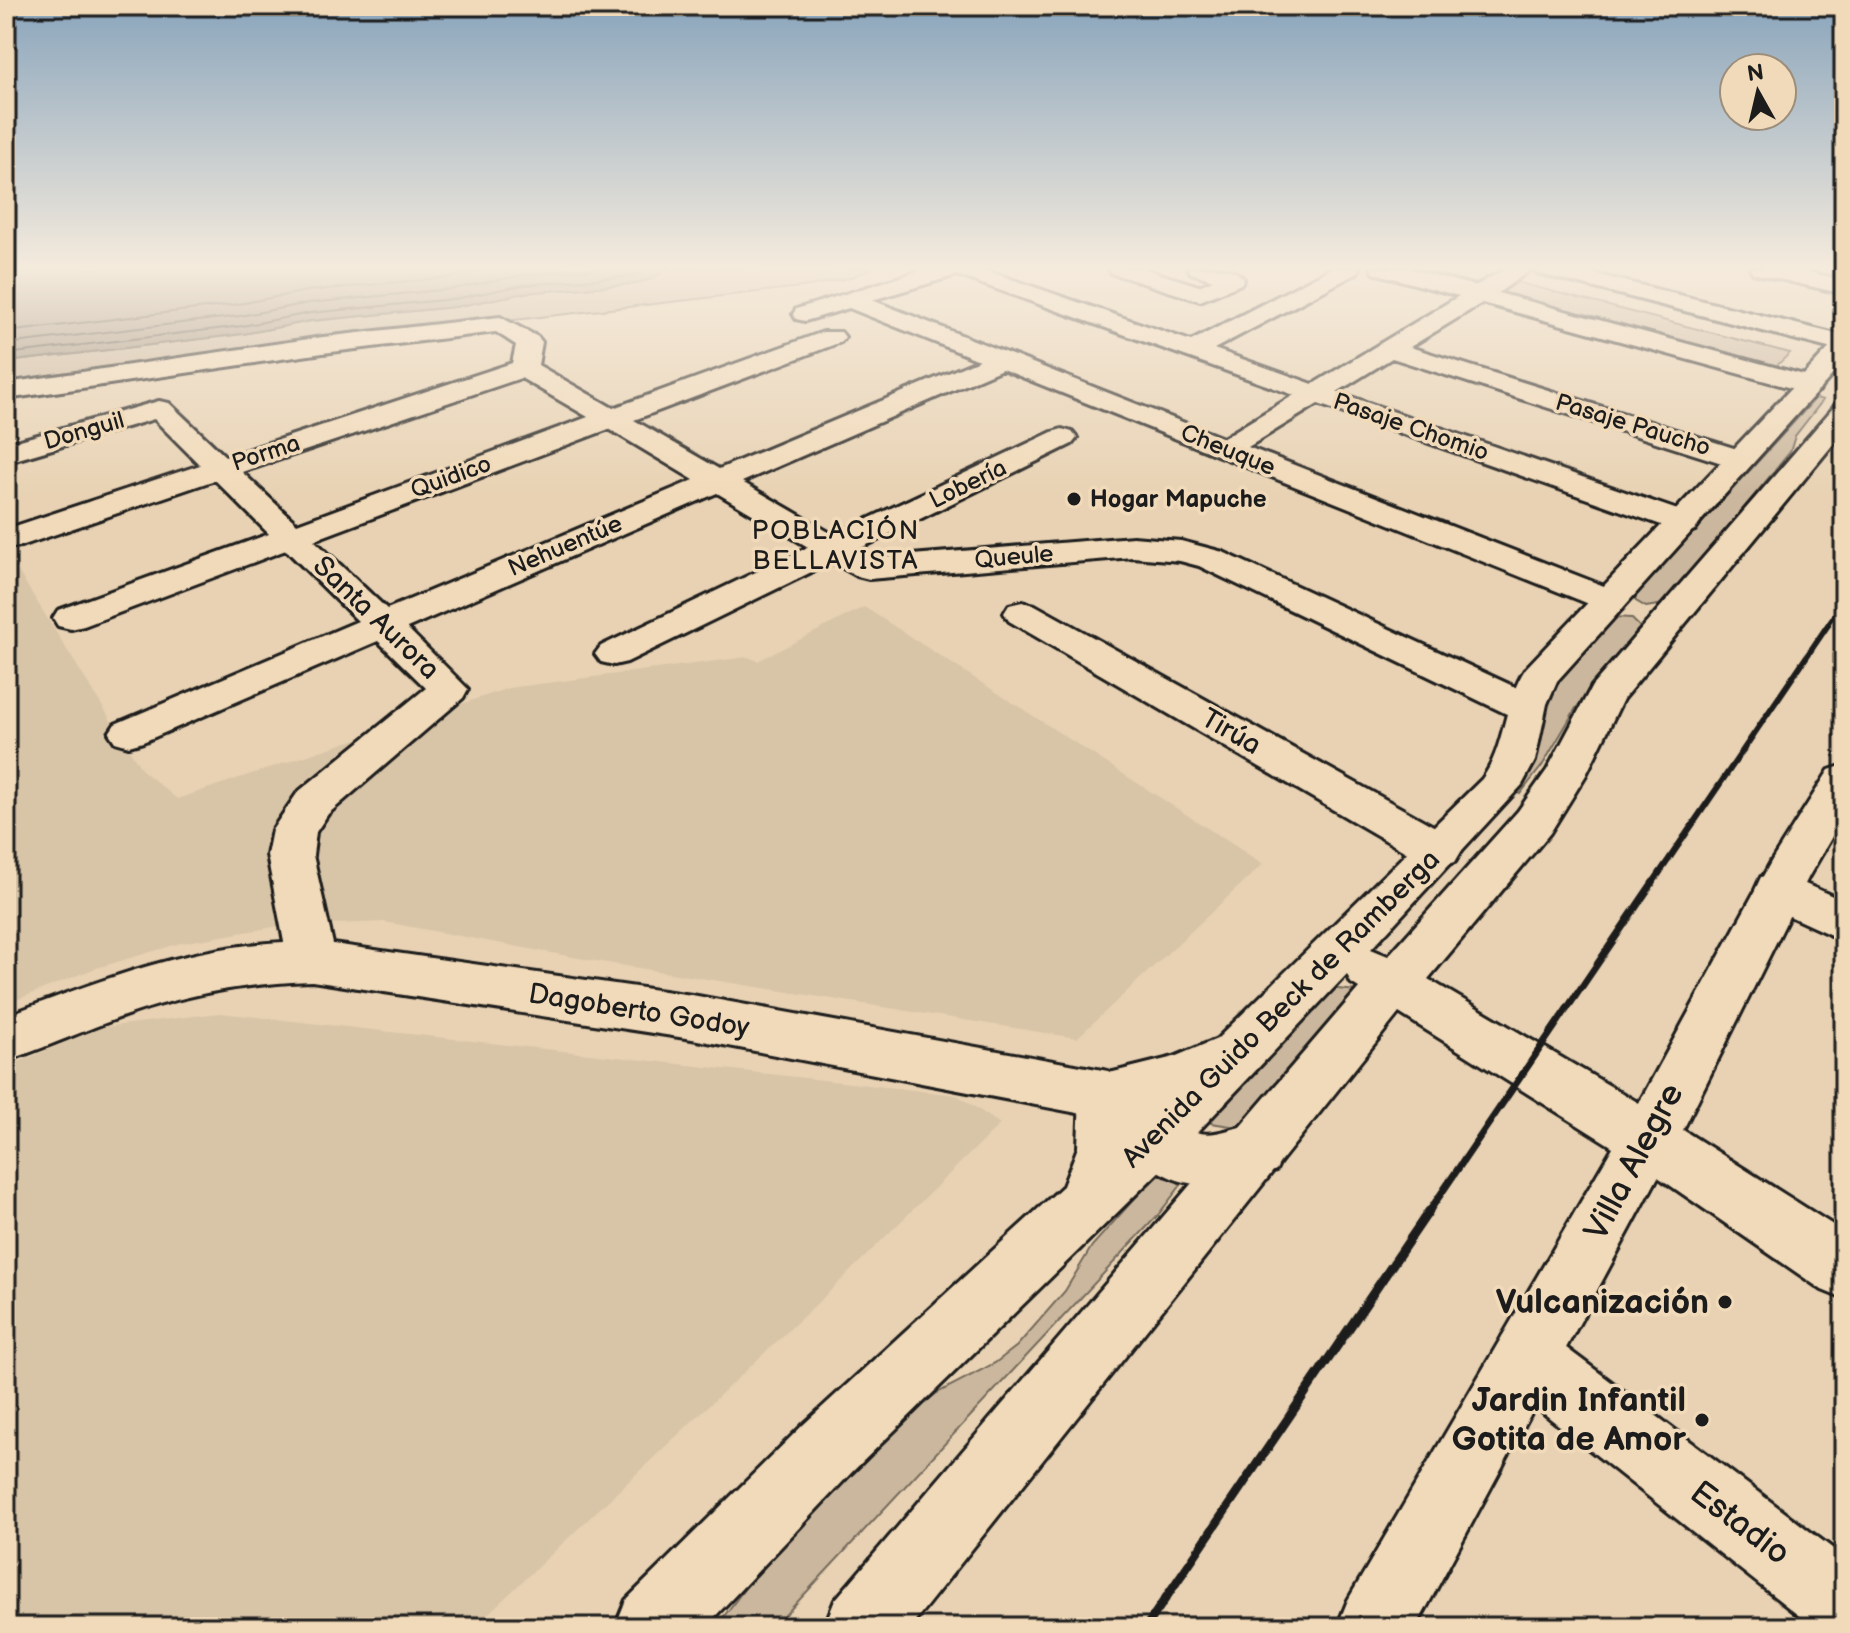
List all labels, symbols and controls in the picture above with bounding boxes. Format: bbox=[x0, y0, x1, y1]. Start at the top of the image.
north arrow bbox=[1718, 52, 1798, 132]
text: N bbox=[1745, 59, 1765, 88]
street label: Pasaje Chomio bbox=[1329, 387, 1493, 467]
street label: Pasaje Paucho bbox=[1552, 388, 1714, 462]
street label: Donguil bbox=[40, 406, 128, 456]
street label: Cheuque bbox=[1176, 418, 1280, 482]
street label: Porma bbox=[228, 428, 304, 478]
street label: Quidico bbox=[407, 449, 495, 505]
street label: Lobería bbox=[925, 453, 1011, 515]
place label: Hogar Mapuche bbox=[1090, 485, 1267, 514]
marker: Hogar Mapuche bbox=[1065, 490, 1083, 508]
street label: Nehuentúe bbox=[504, 509, 626, 583]
district label: POBLACIÓN BELLAVISTA bbox=[752, 515, 920, 577]
street label: Queule bbox=[973, 539, 1055, 575]
street label: Santa Aurora bbox=[306, 550, 446, 686]
street label: Tirúa bbox=[1195, 702, 1267, 762]
street label: Avenida Guido Beck de Ramberga bbox=[1115, 843, 1447, 1175]
street label: Dagoberto Godoy bbox=[526, 977, 752, 1045]
street label: Villa Alegre bbox=[1576, 1076, 1692, 1248]
place label: Vulcanización bbox=[1496, 1282, 1709, 1323]
marker: Vulcanización bbox=[1716, 1293, 1734, 1311]
place label: Jardin Infantil Gotita de Amor bbox=[1452, 1380, 1686, 1460]
marker: Jardin Infantil Gotita de Amor bbox=[1693, 1411, 1711, 1429]
street label: Estadio bbox=[1682, 1472, 1798, 1574]

